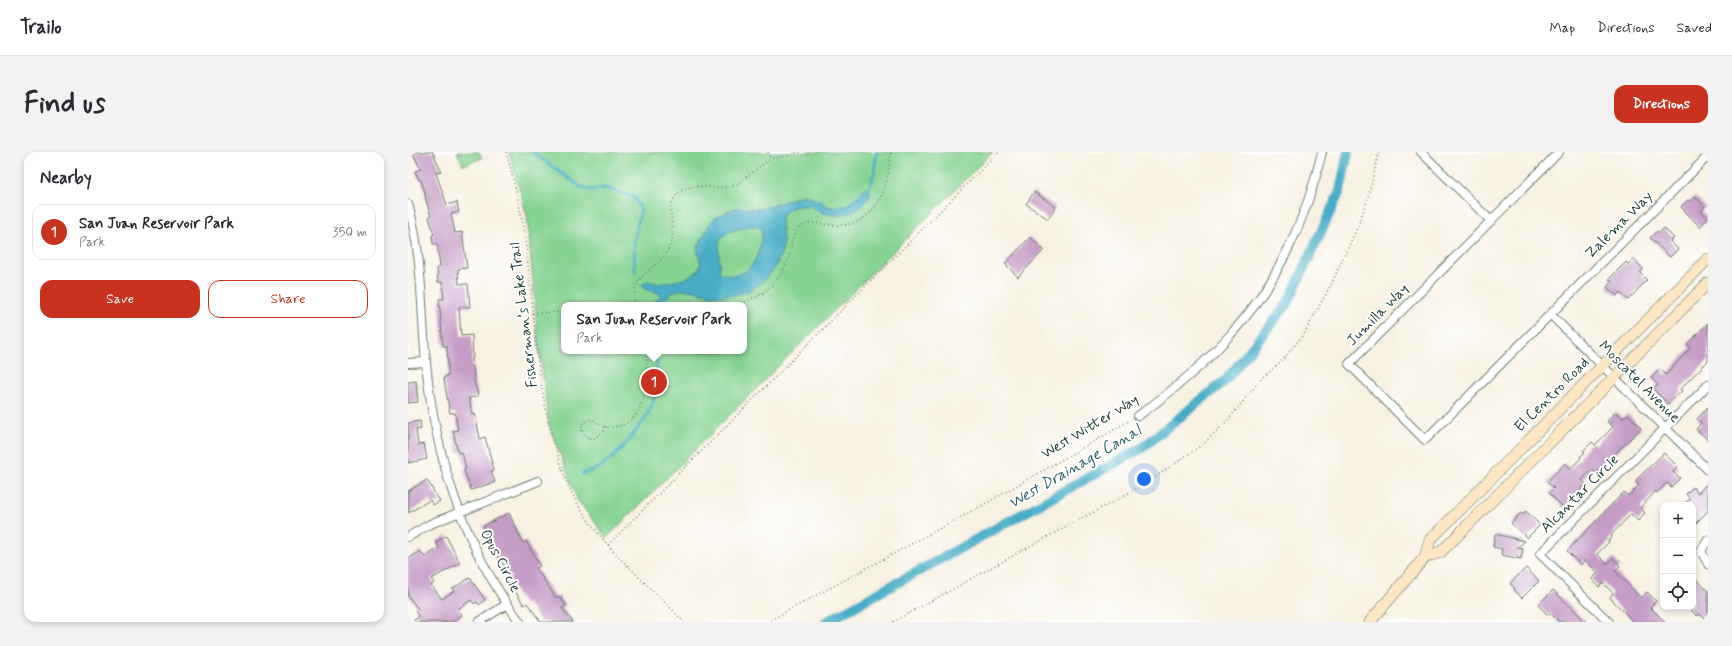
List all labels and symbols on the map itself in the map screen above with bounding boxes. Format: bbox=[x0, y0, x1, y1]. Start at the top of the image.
street label: Zalema Way bbox=[1581, 187, 1657, 263]
street label: Fisherman’s Lake Trail bbox=[505, 241, 543, 389]
street label: Jumilla Way bbox=[1343, 279, 1414, 350]
street label: Moscatel Avenue bbox=[1594, 337, 1684, 427]
street label: El Centro Road bbox=[1510, 353, 1594, 437]
pin: 1 bbox=[641, 367, 667, 397]
street label: West Witter Way bbox=[1038, 390, 1143, 464]
water label: West Drainage Canal bbox=[1005, 420, 1146, 514]
street label: Alcantar Circle bbox=[1536, 450, 1624, 538]
your location bbox=[1134, 469, 1154, 489]
street label: Opus Circle bbox=[475, 526, 525, 596]

